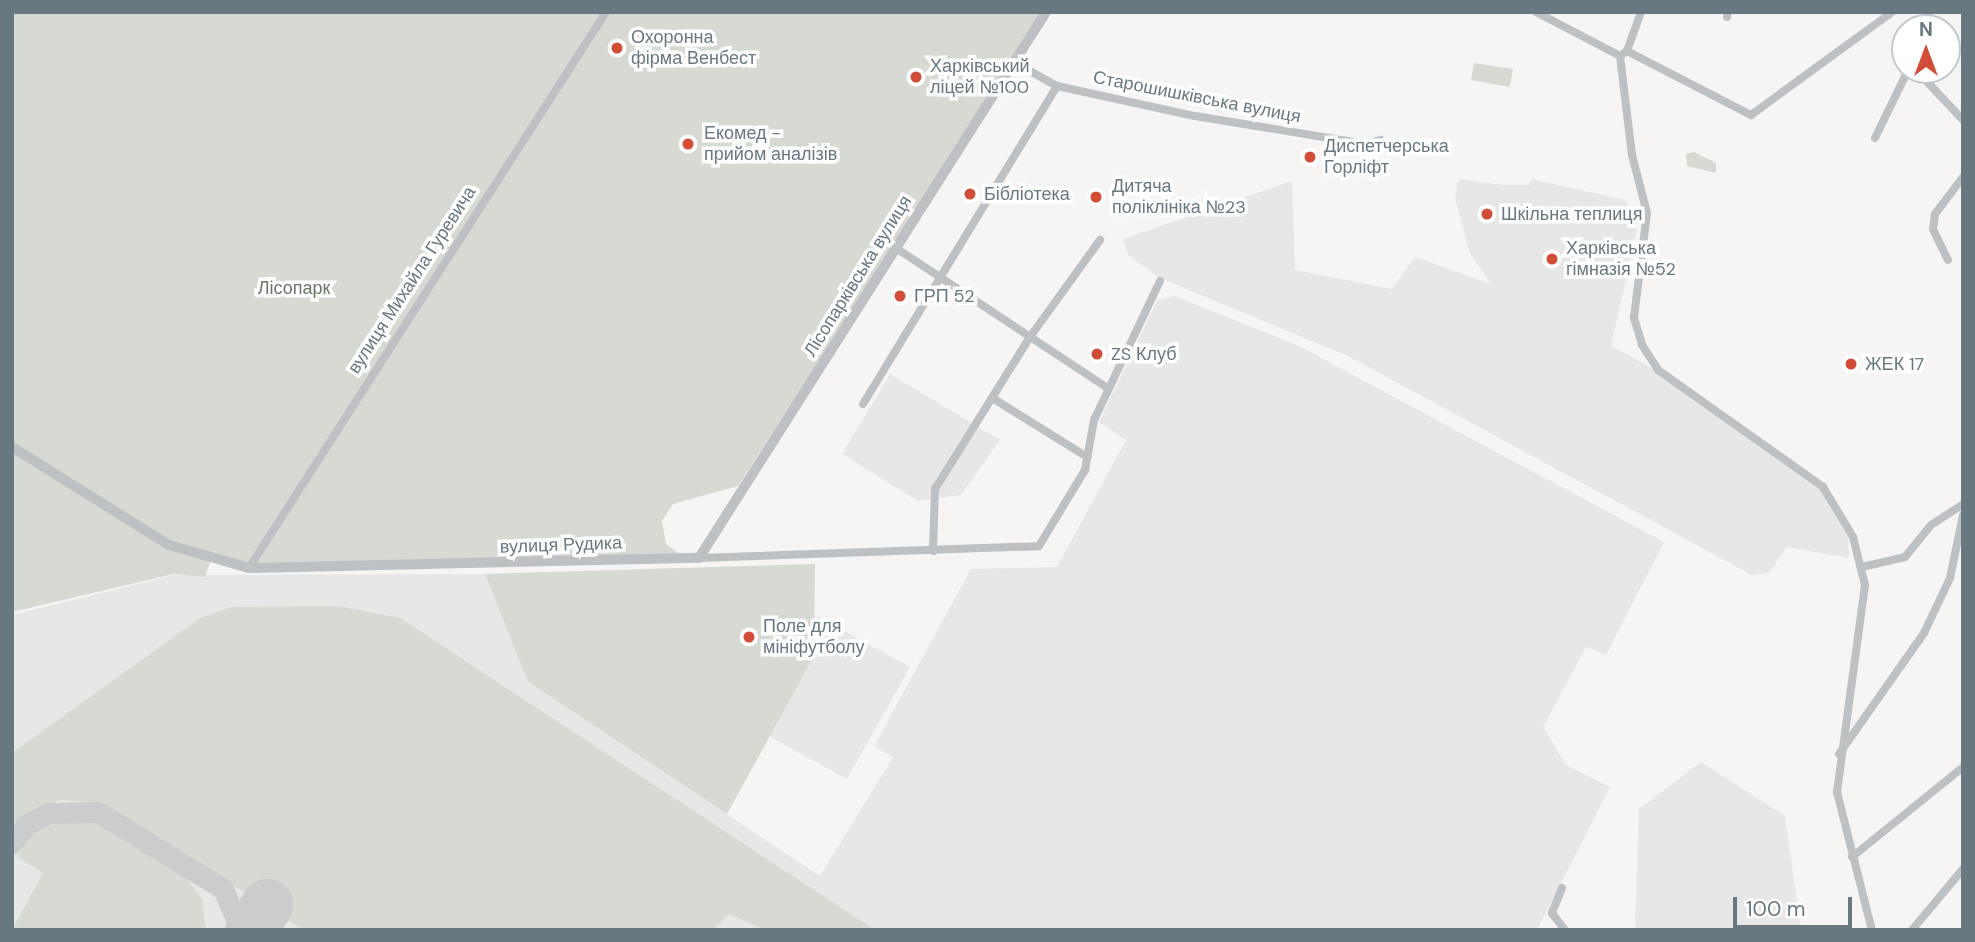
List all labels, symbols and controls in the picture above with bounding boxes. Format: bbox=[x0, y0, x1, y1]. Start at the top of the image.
north arrow bbox=[1891, 14, 1961, 84]
text: N bbox=[1919, 17, 1933, 42]
place label: Охоронна фірма Венбест bbox=[631, 27, 756, 70]
marker: Охоронна фірма Венбест bbox=[609, 40, 625, 56]
place label: Харківський ліцей №100 bbox=[930, 56, 1030, 98]
street label: Старошишківська вулиця bbox=[1091, 66, 1303, 128]
marker: Харківський ліцей №100 bbox=[908, 69, 924, 85]
place label: Екомед - прийом аналізів bbox=[704, 123, 837, 166]
marker: Екомед - прийом аналізів bbox=[678, 134, 698, 154]
place label: Диспетчерська Горліфт bbox=[1324, 136, 1449, 178]
marker: Диспетчерська Горліфт bbox=[1302, 149, 1318, 165]
place label: Дитяча поліклініка №23 bbox=[1112, 176, 1246, 218]
street label: вулиця Михайла Гуревича bbox=[343, 182, 481, 378]
place label: Бібліотека bbox=[984, 183, 1070, 205]
marker: Бібліотека bbox=[962, 186, 978, 202]
marker: Дитяча поліклініка №23 bbox=[1086, 187, 1106, 207]
street label: Лісопарківська вулиця bbox=[800, 191, 916, 361]
place label: Шкільна теплиця bbox=[1501, 203, 1642, 225]
marker: Шкільна теплиця bbox=[1479, 206, 1495, 222]
place label: Харківська гімназія №52 bbox=[1566, 238, 1676, 280]
marker: Харківська гімназія №52 bbox=[1544, 251, 1560, 267]
park label: Лісопарк bbox=[258, 277, 330, 299]
place label: ГРП 52 bbox=[914, 285, 975, 307]
marker: ГРП 52 bbox=[892, 288, 908, 304]
place label: ZS Клуб bbox=[1111, 343, 1176, 365]
marker: ZS Клуб bbox=[1089, 346, 1105, 362]
place label: ЖЕК 17 bbox=[1865, 353, 1924, 375]
marker: ЖЕК 17 bbox=[1843, 356, 1859, 372]
street label: вулиця Рудика bbox=[499, 532, 623, 558]
place label: Поле для мініфутболу bbox=[763, 616, 865, 658]
marker: Поле для мініфутболу bbox=[741, 629, 757, 645]
scale bar bbox=[1737, 883, 1856, 927]
text: 100 m bbox=[1746, 895, 1806, 923]

